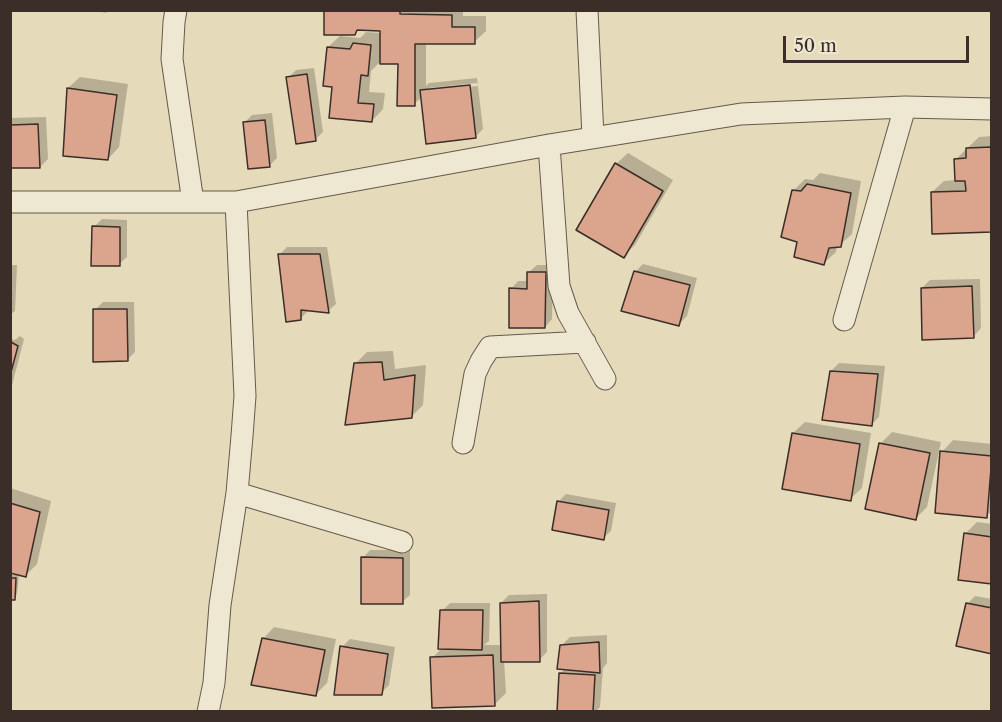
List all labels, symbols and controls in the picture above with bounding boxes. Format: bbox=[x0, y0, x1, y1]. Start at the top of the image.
scale bar bbox=[786, 24, 972, 62]
text: 50 m bbox=[794, 35, 837, 57]

